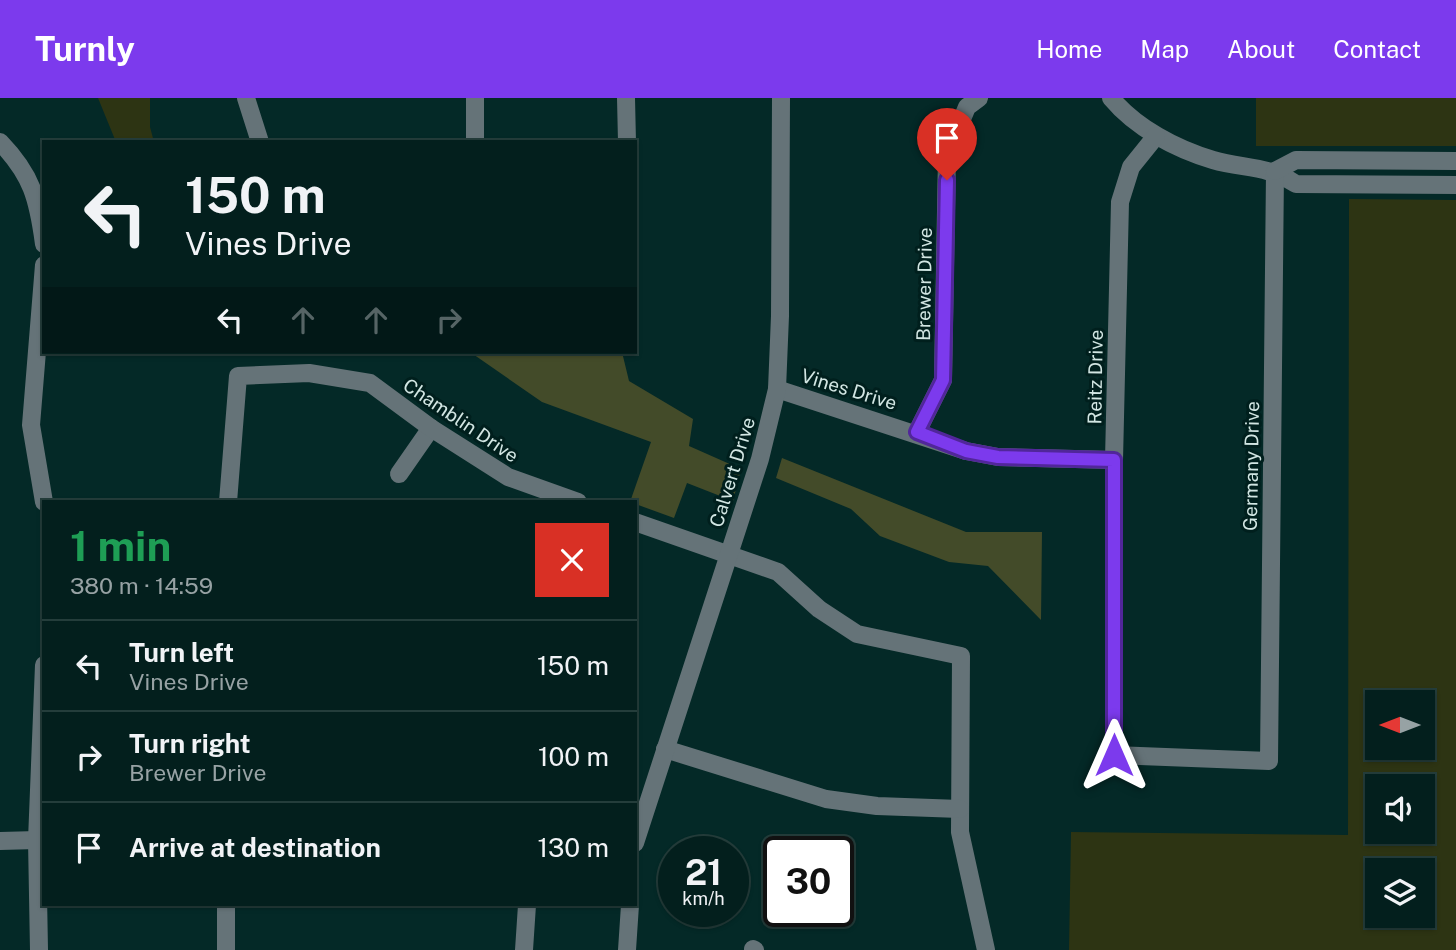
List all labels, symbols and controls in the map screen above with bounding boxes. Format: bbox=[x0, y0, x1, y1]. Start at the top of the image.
text: Turnly bbox=[35, 30, 135, 68]
text: Home bbox=[1036, 35, 1102, 63]
text: Map bbox=[1140, 35, 1189, 63]
text: About bbox=[1227, 35, 1295, 63]
text: Contact bbox=[1333, 35, 1421, 63]
pin bbox=[917, 108, 977, 180]
icon: arrive bbox=[928, 119, 966, 157]
text: 150 m bbox=[185, 166, 326, 224]
icon: left bbox=[70, 168, 161, 259]
text: Vines Drive bbox=[185, 225, 352, 262]
street label: Brewer Drive bbox=[912, 227, 936, 341]
icon: left bbox=[211, 301, 249, 339]
icon: ahead bbox=[284, 301, 322, 339]
icon: ahead bbox=[357, 301, 395, 339]
icon: right bbox=[430, 301, 468, 339]
street label: Reitz Drive bbox=[1083, 330, 1107, 424]
street label: Vines Drive bbox=[798, 364, 900, 414]
street label: Chamblin Drive bbox=[399, 373, 523, 467]
street label: Germany Drive bbox=[1239, 401, 1263, 531]
street label: Calvert Drive bbox=[705, 414, 759, 530]
text: 1 min bbox=[70, 521, 171, 570]
button: close bbox=[535, 523, 609, 597]
text: 380 m · 14:59 bbox=[70, 572, 213, 599]
text: Turn left bbox=[129, 637, 234, 668]
icon: left bbox=[70, 647, 108, 685]
text: 150 m bbox=[537, 650, 609, 681]
text: Vines Drive bbox=[129, 668, 249, 695]
north arrow bbox=[1365, 690, 1435, 760]
map controls bbox=[1365, 690, 1435, 928]
position arrow bbox=[1077, 718, 1151, 792]
text: Turn right bbox=[129, 728, 251, 759]
icon: right bbox=[70, 738, 108, 776]
text: 100 m bbox=[538, 741, 609, 772]
text: Brewer Drive bbox=[129, 759, 266, 786]
button: sound bbox=[1365, 774, 1435, 844]
icon: arrive bbox=[70, 829, 108, 867]
text: Arrive at destination bbox=[129, 832, 381, 863]
text: 130 m bbox=[537, 832, 609, 863]
speed limit sign: 30 bbox=[763, 836, 854, 927]
text: 21 bbox=[685, 852, 722, 893]
button: layers bbox=[1365, 858, 1435, 928]
text: km/h bbox=[682, 888, 725, 909]

